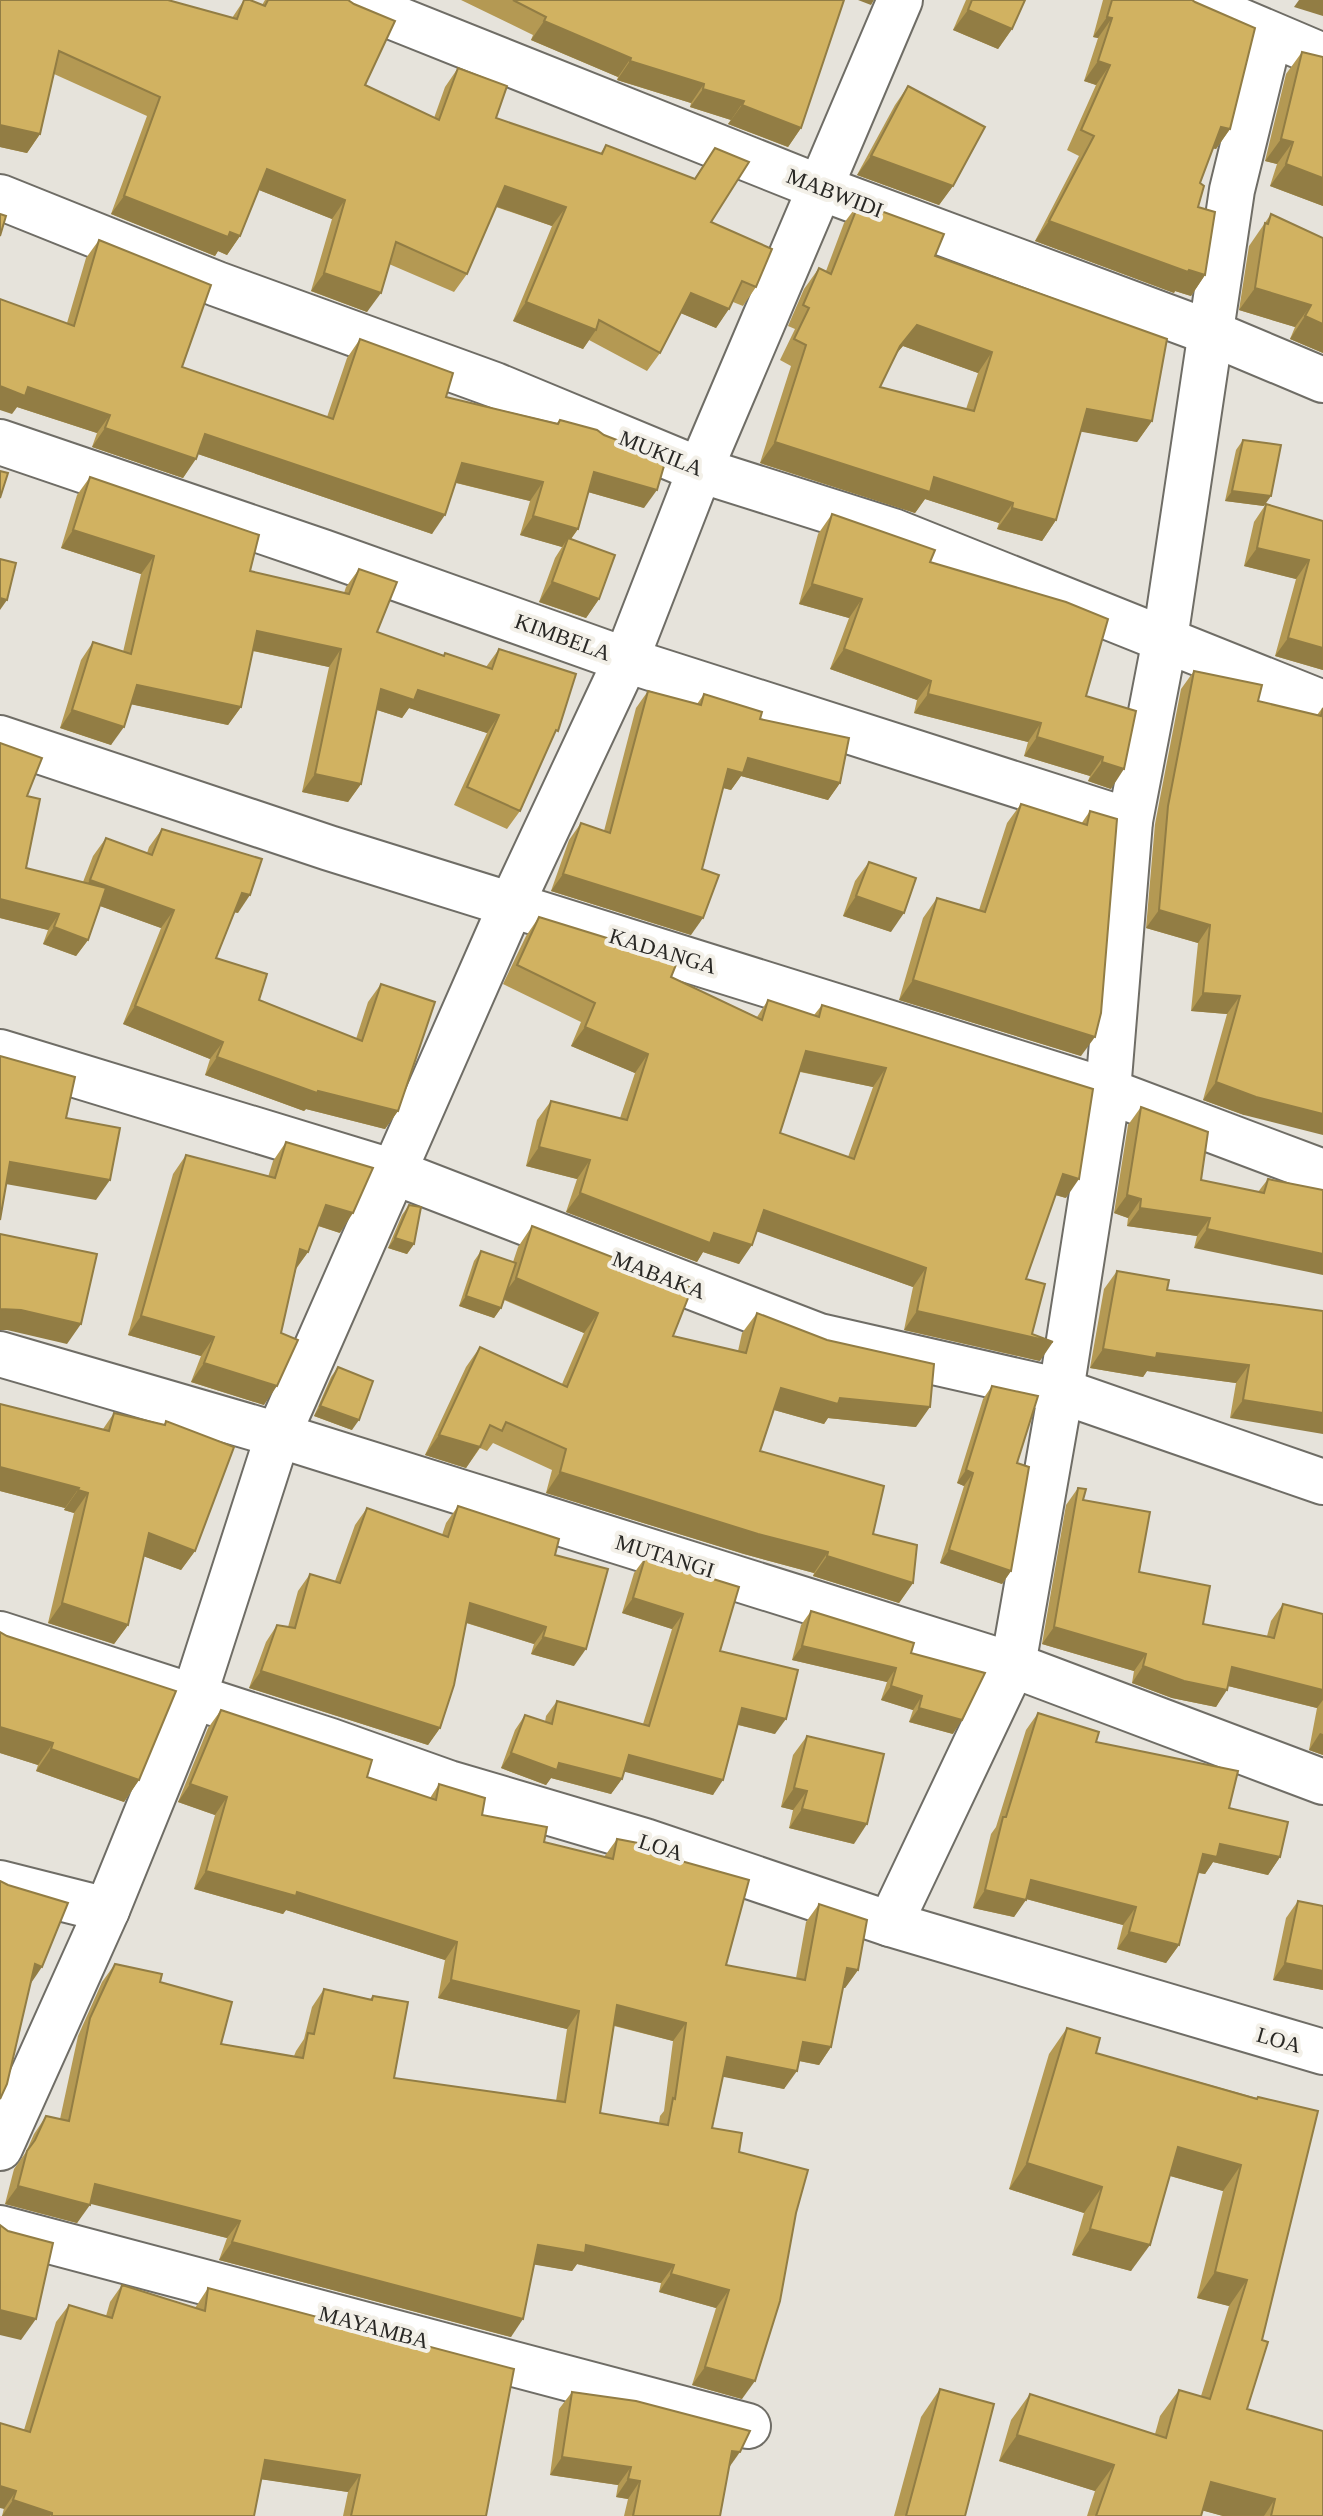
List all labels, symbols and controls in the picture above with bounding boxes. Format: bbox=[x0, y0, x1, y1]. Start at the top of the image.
street label: MABWIDI bbox=[783, 163, 887, 223]
street label: MUKILA bbox=[616, 425, 707, 481]
street label: KIMBELA bbox=[512, 608, 614, 666]
street label: KADANGA bbox=[606, 923, 720, 979]
street label: MABAKA bbox=[609, 1246, 709, 1304]
street label: MUTANGI bbox=[613, 1529, 717, 1583]
street label: LOA bbox=[636, 1828, 686, 1866]
street label: LOA bbox=[1254, 2022, 1304, 2058]
street label: MAYAMBA bbox=[316, 2300, 432, 2354]

